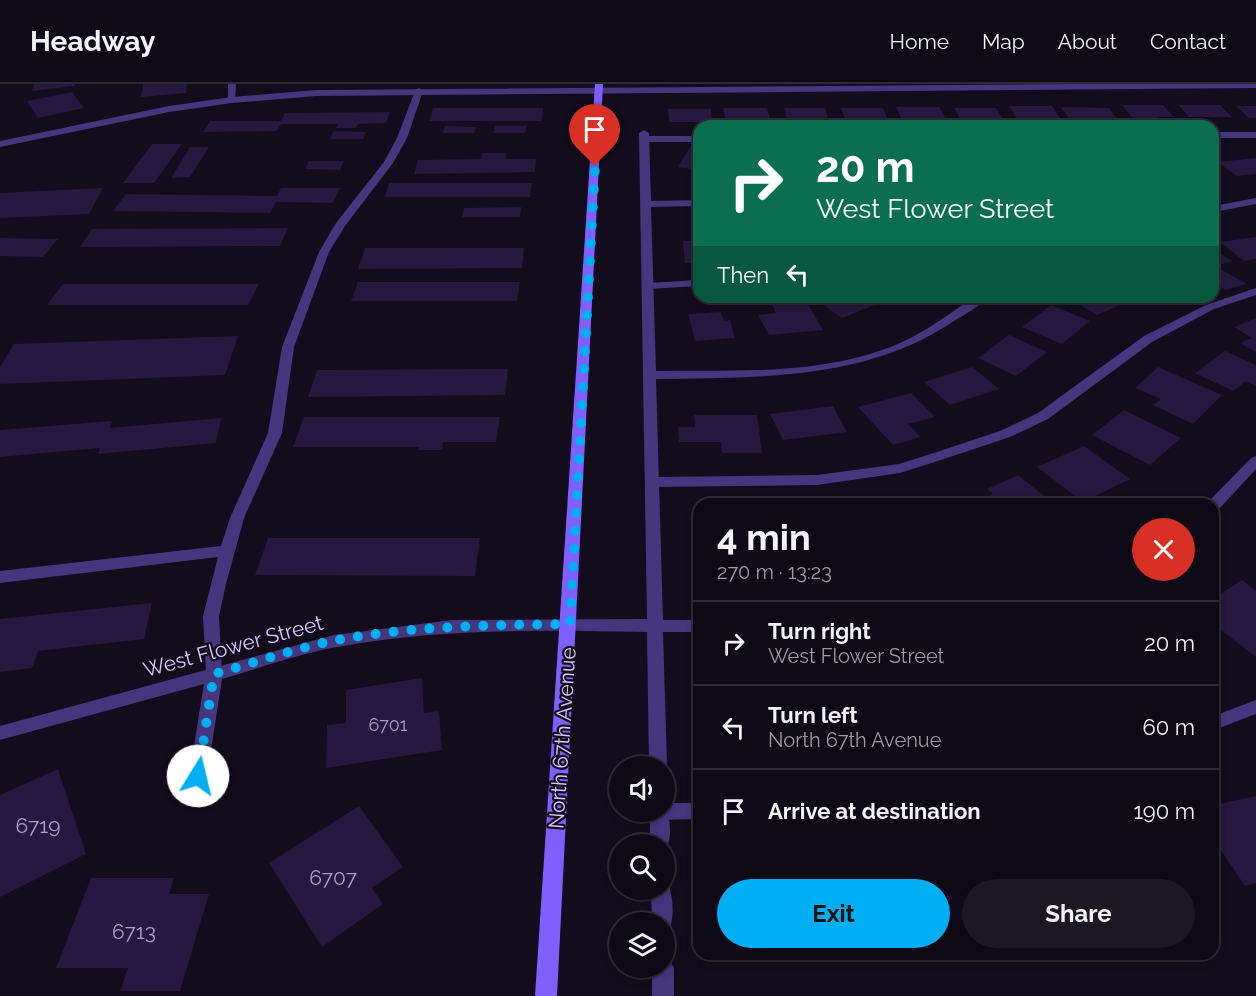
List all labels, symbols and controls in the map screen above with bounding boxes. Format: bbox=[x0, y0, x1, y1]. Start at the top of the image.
text: Headway bbox=[30, 25, 155, 58]
text: Home bbox=[890, 29, 949, 54]
text: Map bbox=[982, 29, 1025, 54]
text: About bbox=[1058, 29, 1117, 54]
text: Contact bbox=[1150, 29, 1226, 54]
pin bbox=[569, 104, 620, 166]
icon: arrive bbox=[578, 113, 611, 146]
text: 20 m bbox=[816, 143, 915, 192]
icon: right bbox=[717, 144, 795, 222]
text: West Flower Street bbox=[816, 193, 1054, 224]
icon: left bbox=[781, 258, 814, 291]
text: Then bbox=[717, 262, 769, 288]
text: 4 min bbox=[717, 516, 811, 558]
button: close bbox=[1132, 518, 1195, 581]
text: 270 m · 13:23 bbox=[717, 560, 832, 584]
street label: West Flower Street bbox=[140, 610, 326, 682]
text: Turn right bbox=[768, 618, 871, 644]
icon: right bbox=[717, 627, 750, 660]
text: 20 m bbox=[1144, 630, 1195, 656]
text: West Flower Street bbox=[768, 644, 944, 668]
street label: North 67th Avenue bbox=[543, 646, 581, 830]
text: Turn left bbox=[768, 702, 858, 728]
icon: left bbox=[717, 711, 750, 744]
house number: 6701 bbox=[368, 714, 408, 735]
text: 60 m bbox=[1142, 714, 1195, 740]
text: North 67th Avenue bbox=[768, 728, 941, 752]
position arrow bbox=[166, 744, 230, 808]
map controls bbox=[609, 756, 675, 978]
button: sound bbox=[609, 756, 675, 822]
icon: arrive bbox=[717, 795, 750, 828]
text: Arrive at destination bbox=[768, 798, 981, 824]
text: 190 m bbox=[1133, 798, 1195, 824]
house number: 6719 bbox=[15, 813, 61, 838]
button: search bbox=[609, 834, 675, 900]
house number: 6707 bbox=[309, 865, 358, 890]
button: Exit bbox=[717, 879, 950, 948]
button: Share bbox=[962, 879, 1195, 948]
button: layers bbox=[609, 912, 675, 978]
house number: 6713 bbox=[112, 919, 156, 944]

